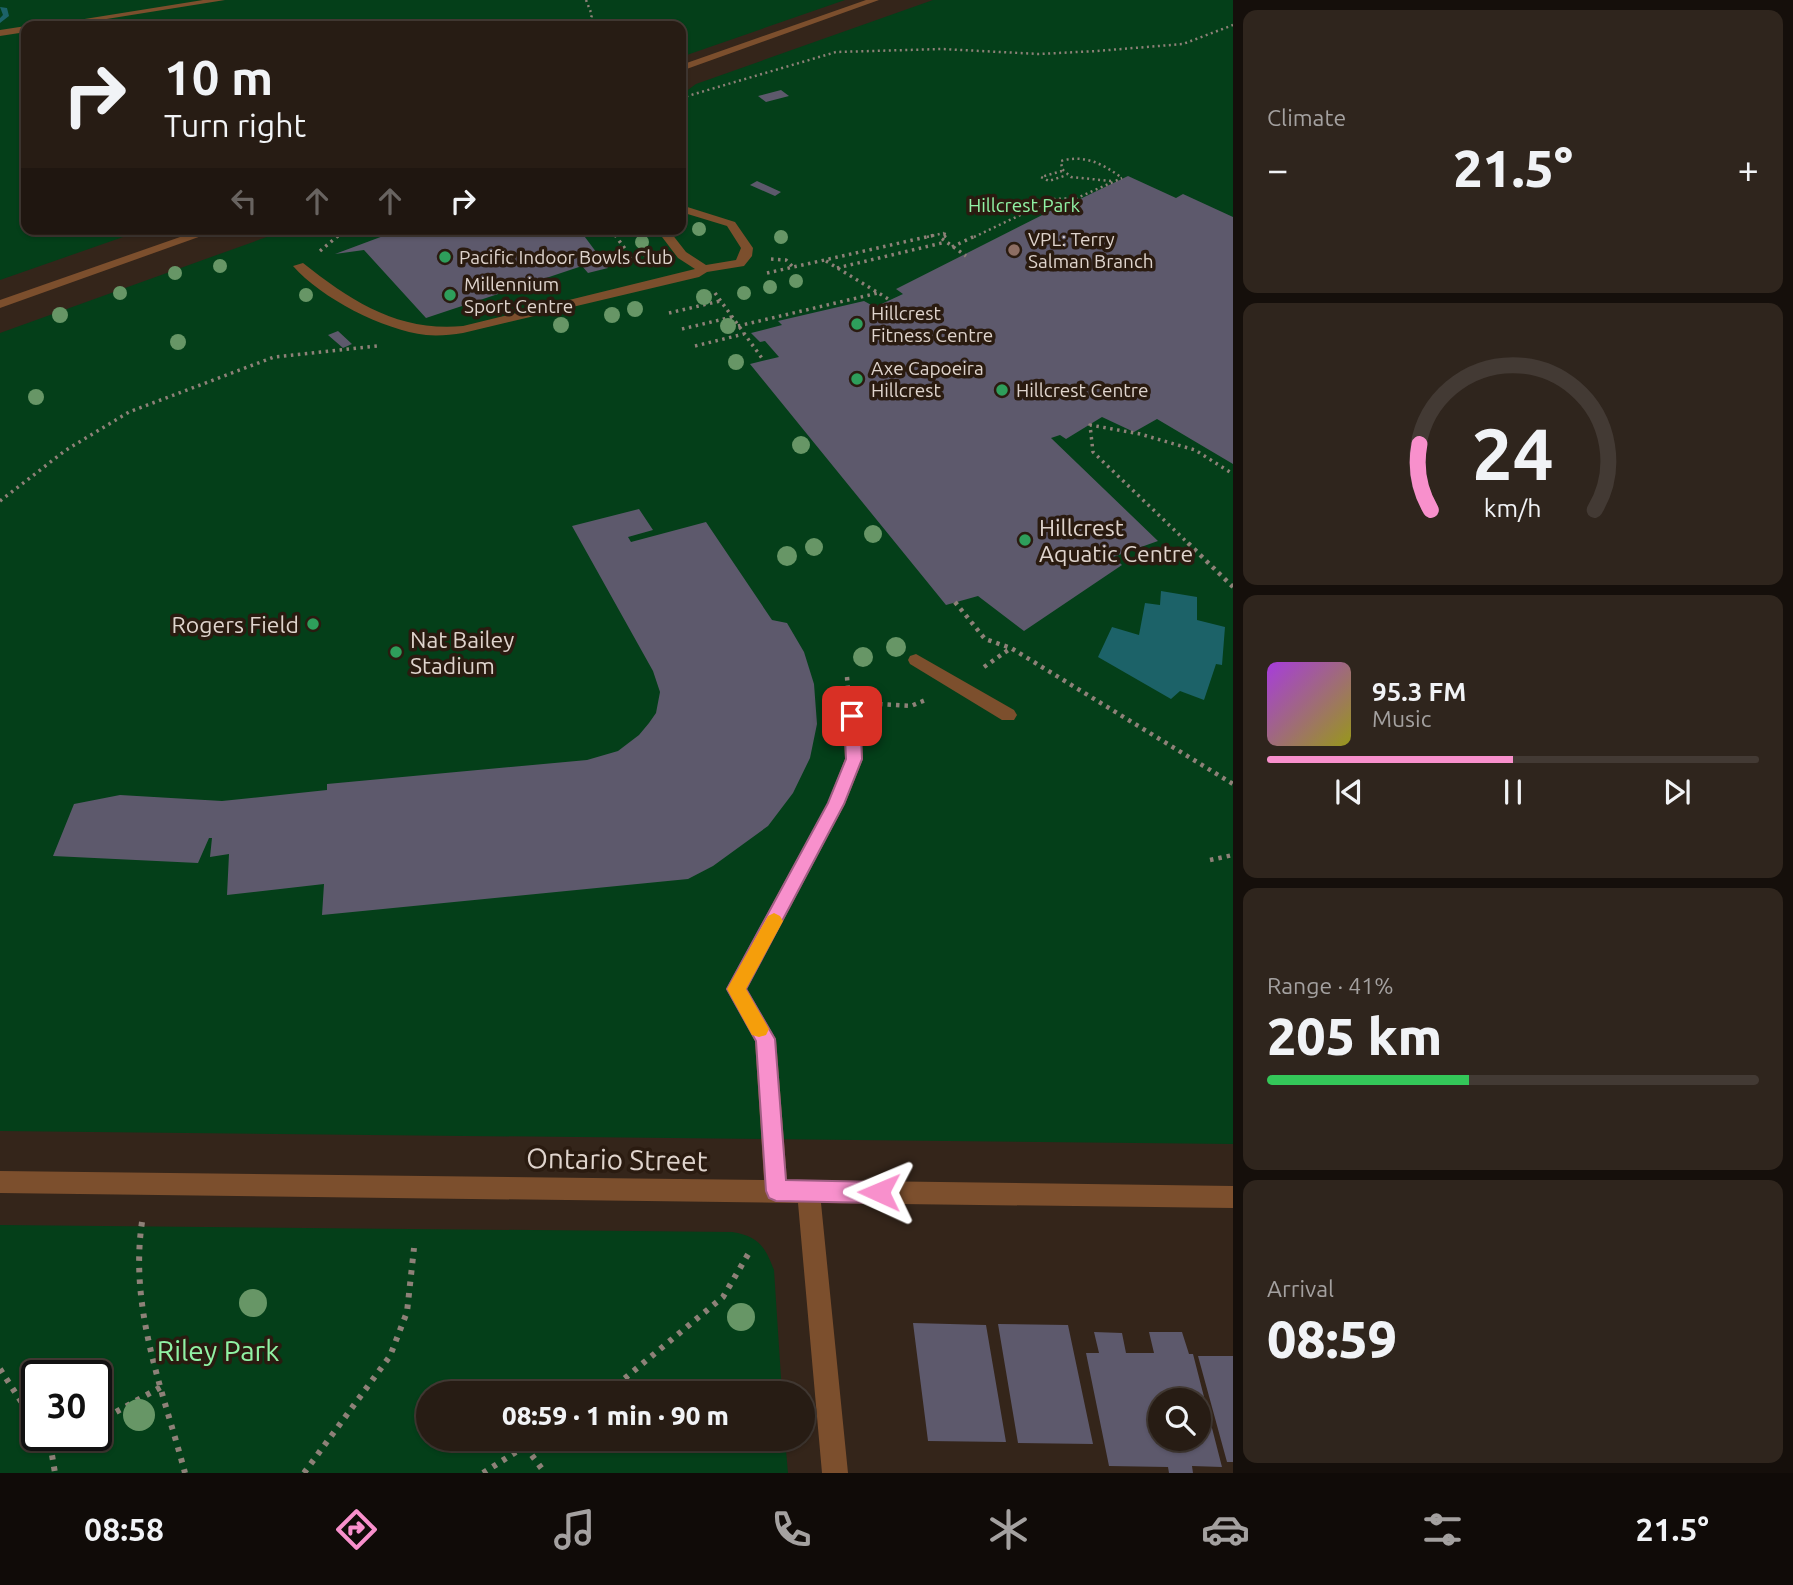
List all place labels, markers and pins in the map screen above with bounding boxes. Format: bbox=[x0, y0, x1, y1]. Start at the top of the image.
place label: VPL: Terry Salman Branch bbox=[1028, 228, 1154, 272]
marker: VPL: Terry Salman Branch bbox=[1006, 242, 1022, 258]
place label: Pacific Indoor Bowls Club bbox=[459, 246, 673, 268]
marker: Pacific Indoor Bowls Club bbox=[437, 249, 453, 265]
place label: Millennium Sport Centre bbox=[464, 273, 573, 317]
marker: Millennium Sport Centre bbox=[442, 287, 458, 303]
place label: Hillcrest Fitness Centre bbox=[871, 302, 993, 346]
marker: Hillcrest Fitness Centre bbox=[849, 316, 865, 332]
place label: Axe Capoeira Hillcrest bbox=[871, 357, 984, 401]
marker: Axe Capoeira Hillcrest bbox=[849, 371, 865, 387]
place label: Hillcrest Centre bbox=[1016, 379, 1149, 401]
marker: Hillcrest Centre bbox=[994, 382, 1010, 398]
place label: Hillcrest Aquatic Centre bbox=[1039, 515, 1193, 566]
marker: Hillcrest Aquatic Centre bbox=[1017, 532, 1033, 548]
place label: Rogers Field bbox=[172, 612, 299, 637]
marker: Rogers Field bbox=[305, 616, 321, 632]
place label: Nat Bailey Stadium bbox=[410, 627, 514, 678]
marker: Nat Bailey Stadium bbox=[388, 644, 404, 660]
pin bbox=[822, 686, 882, 746]

